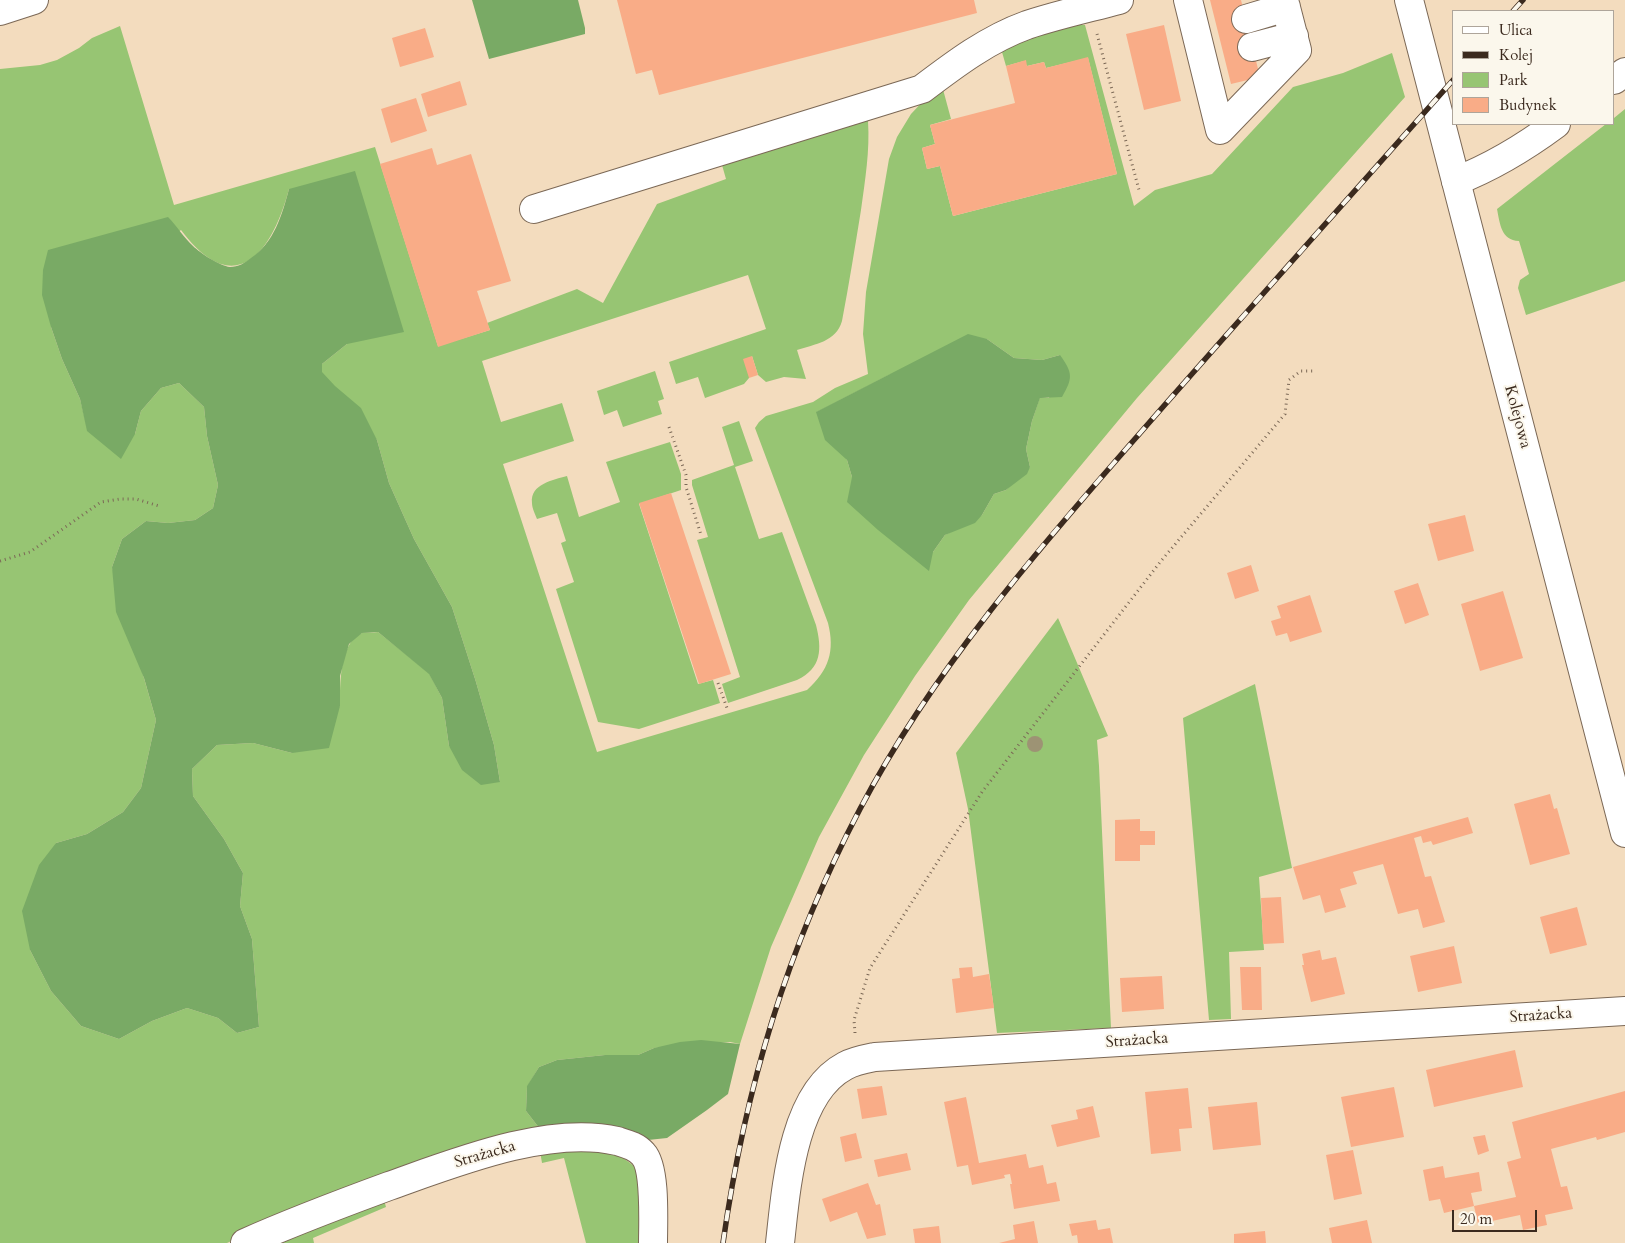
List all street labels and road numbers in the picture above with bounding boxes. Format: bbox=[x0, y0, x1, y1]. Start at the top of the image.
street label: Kolejowa bbox=[1499, 383, 1535, 451]
street label: Strażacka bbox=[1509, 1004, 1573, 1028]
street label: Strażacka bbox=[1105, 1029, 1169, 1053]
street label: Strażacka bbox=[452, 1137, 518, 1173]

